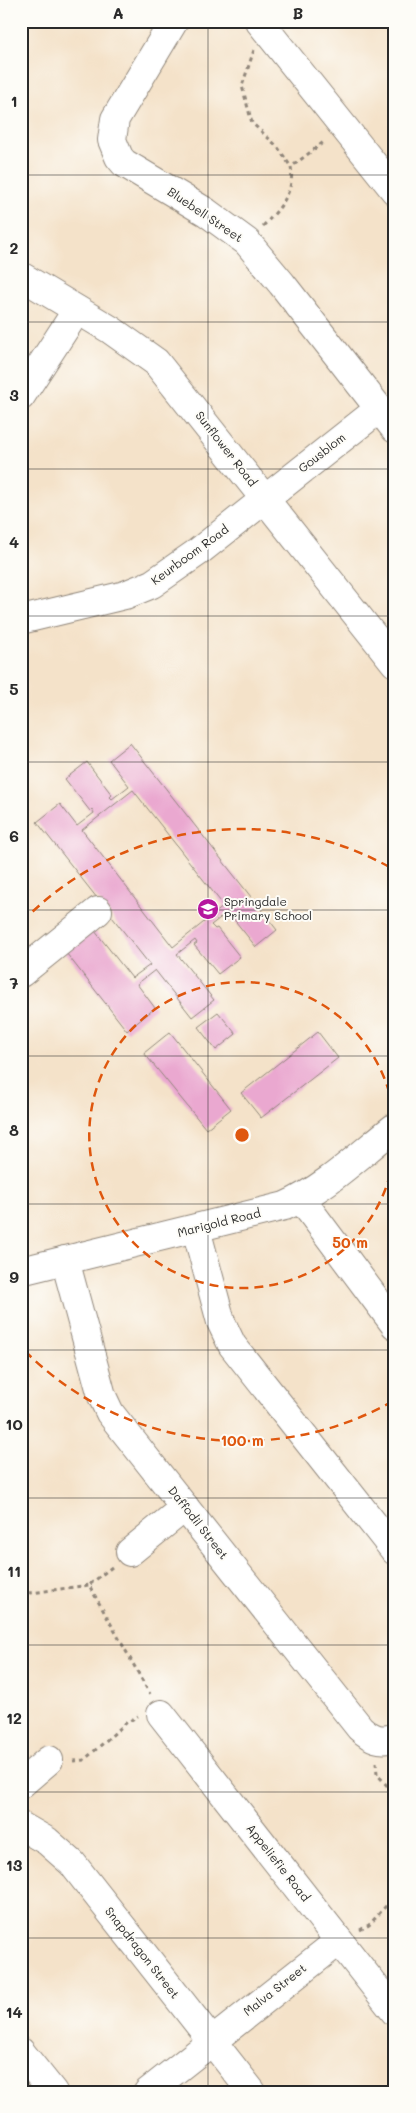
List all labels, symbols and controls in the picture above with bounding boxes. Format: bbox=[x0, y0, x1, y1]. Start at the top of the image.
text: A bbox=[112, 2, 124, 23]
text: B bbox=[293, 2, 303, 23]
text: 1 bbox=[10, 90, 18, 111]
street label: Bluebell Street bbox=[165, 183, 246, 245]
text: 2 bbox=[10, 237, 19, 258]
text: 3 bbox=[9, 384, 19, 405]
street label: Sunflower Road bbox=[192, 407, 261, 490]
street label: Gousblom bbox=[294, 429, 348, 476]
street label: Keurboom Road bbox=[147, 520, 232, 588]
text: 4 bbox=[9, 531, 19, 552]
text: 5 bbox=[9, 678, 19, 699]
text: 6 bbox=[9, 825, 19, 846]
place label: Springdale Primary School bbox=[224, 893, 312, 923]
school or university icon: Springdale Primary School bbox=[196, 897, 220, 921]
text: 7 bbox=[10, 972, 19, 993]
text: 8 bbox=[9, 1119, 19, 1140]
centre of rings bbox=[233, 1126, 251, 1144]
street label: Marigold Road bbox=[176, 1204, 262, 1240]
text: 50 m bbox=[332, 1232, 368, 1252]
text: 9 bbox=[9, 1266, 19, 1287]
text: 10 bbox=[5, 1413, 23, 1434]
text: 100 m bbox=[220, 1430, 264, 1450]
street label: Daffodil Street bbox=[165, 1483, 232, 1562]
text: 11 bbox=[7, 1560, 21, 1581]
text: 12 bbox=[6, 1707, 22, 1728]
street label: Appeliefie Road bbox=[243, 1820, 314, 1905]
text: 13 bbox=[6, 1854, 23, 1875]
street label: Snapdragon Street bbox=[102, 1903, 184, 2001]
street label: Malva Street bbox=[240, 1960, 309, 2019]
text: 14 bbox=[5, 2001, 23, 2022]

